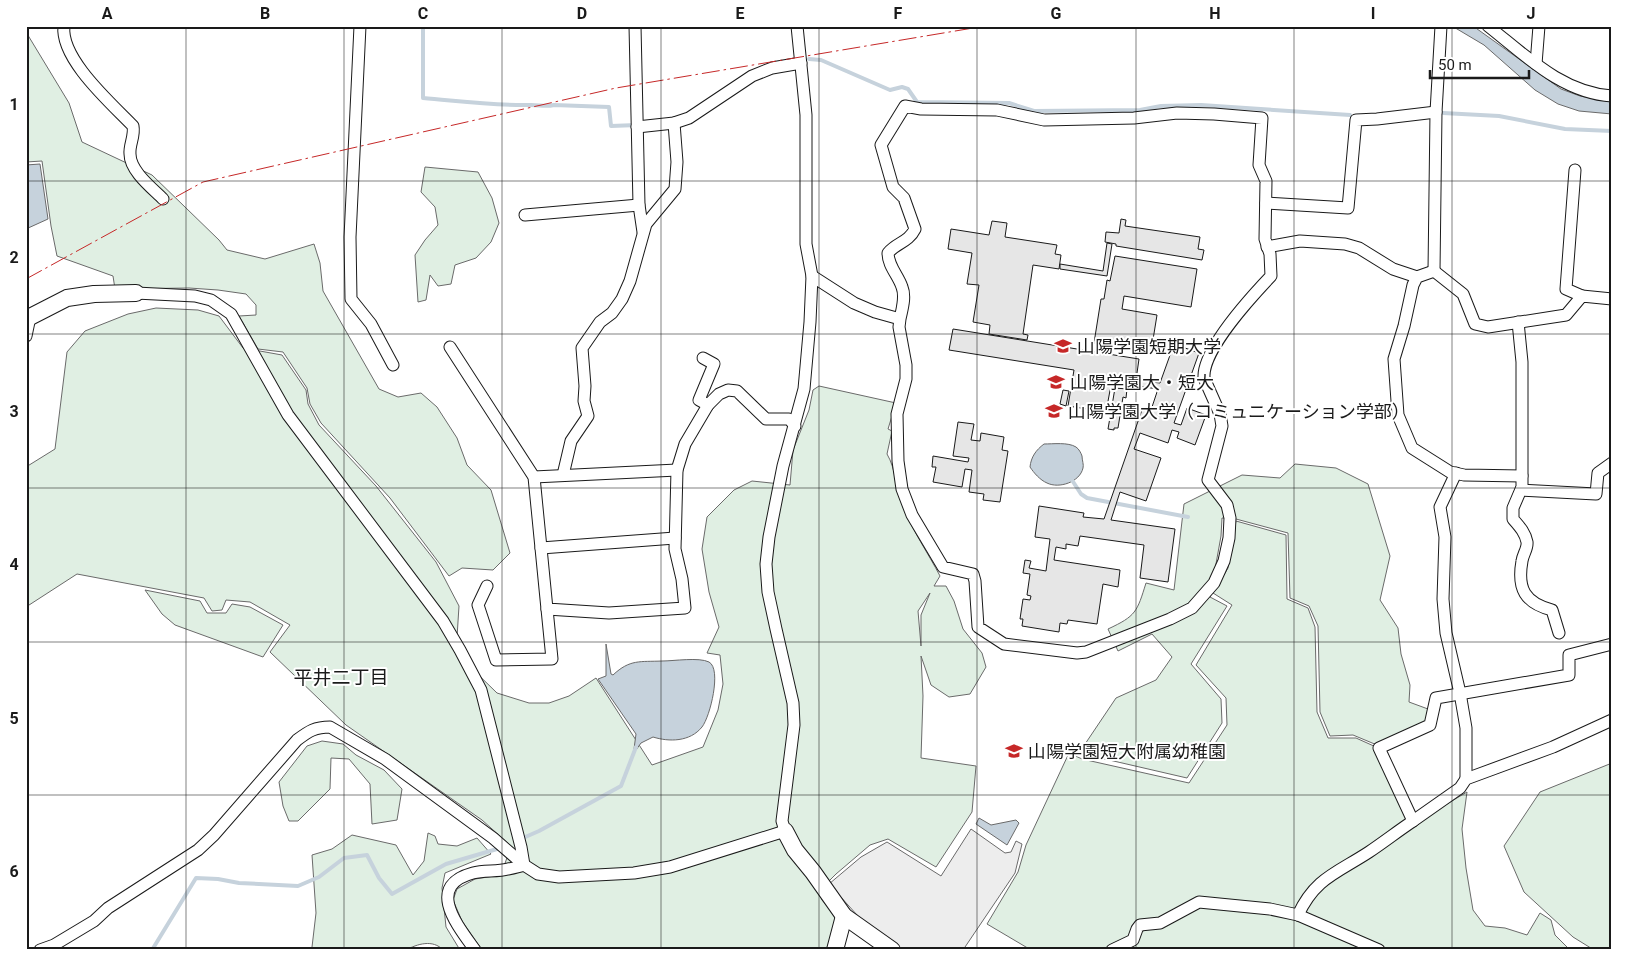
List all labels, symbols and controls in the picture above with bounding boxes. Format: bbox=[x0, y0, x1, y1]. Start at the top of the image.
text: A bbox=[102, 4, 113, 23]
text: B bbox=[260, 4, 270, 23]
text: C bbox=[418, 4, 428, 23]
text: D bbox=[577, 4, 587, 23]
text: E bbox=[736, 4, 745, 23]
text: F bbox=[894, 4, 903, 23]
text: G bbox=[1051, 4, 1062, 23]
text: H bbox=[1209, 4, 1221, 23]
text: I bbox=[1371, 4, 1375, 23]
text: J bbox=[1527, 4, 1535, 23]
scale bar bbox=[1430, 48, 1529, 80]
text: 50 m bbox=[1438, 56, 1472, 74]
text: 1 bbox=[9, 95, 19, 114]
text: 2 bbox=[9, 248, 19, 267]
school or university icon: 山陽学園短期大学 bbox=[1053, 336, 1073, 356]
place label: 山陽学園短期大学 bbox=[1077, 336, 1221, 357]
school or university icon: 山陽学園大・短大 bbox=[1046, 372, 1066, 392]
place label: 山陽学園大・短大 bbox=[1070, 372, 1214, 393]
school or university icon: 山陽学園大学（コミュニケーション学部） bbox=[1044, 401, 1064, 421]
place label: 山陽学園大学（コミュニケーション学部） bbox=[1068, 401, 1410, 422]
text: 3 bbox=[9, 402, 19, 421]
text: 4 bbox=[9, 555, 19, 574]
district label: 平井二丁目 bbox=[293, 666, 389, 689]
text: 5 bbox=[9, 709, 19, 728]
school or university icon: 山陽学園短大附属幼稚園 bbox=[1004, 741, 1024, 761]
place label: 山陽学園短大附属幼稚園 bbox=[1028, 741, 1226, 762]
text: 6 bbox=[9, 862, 19, 881]

